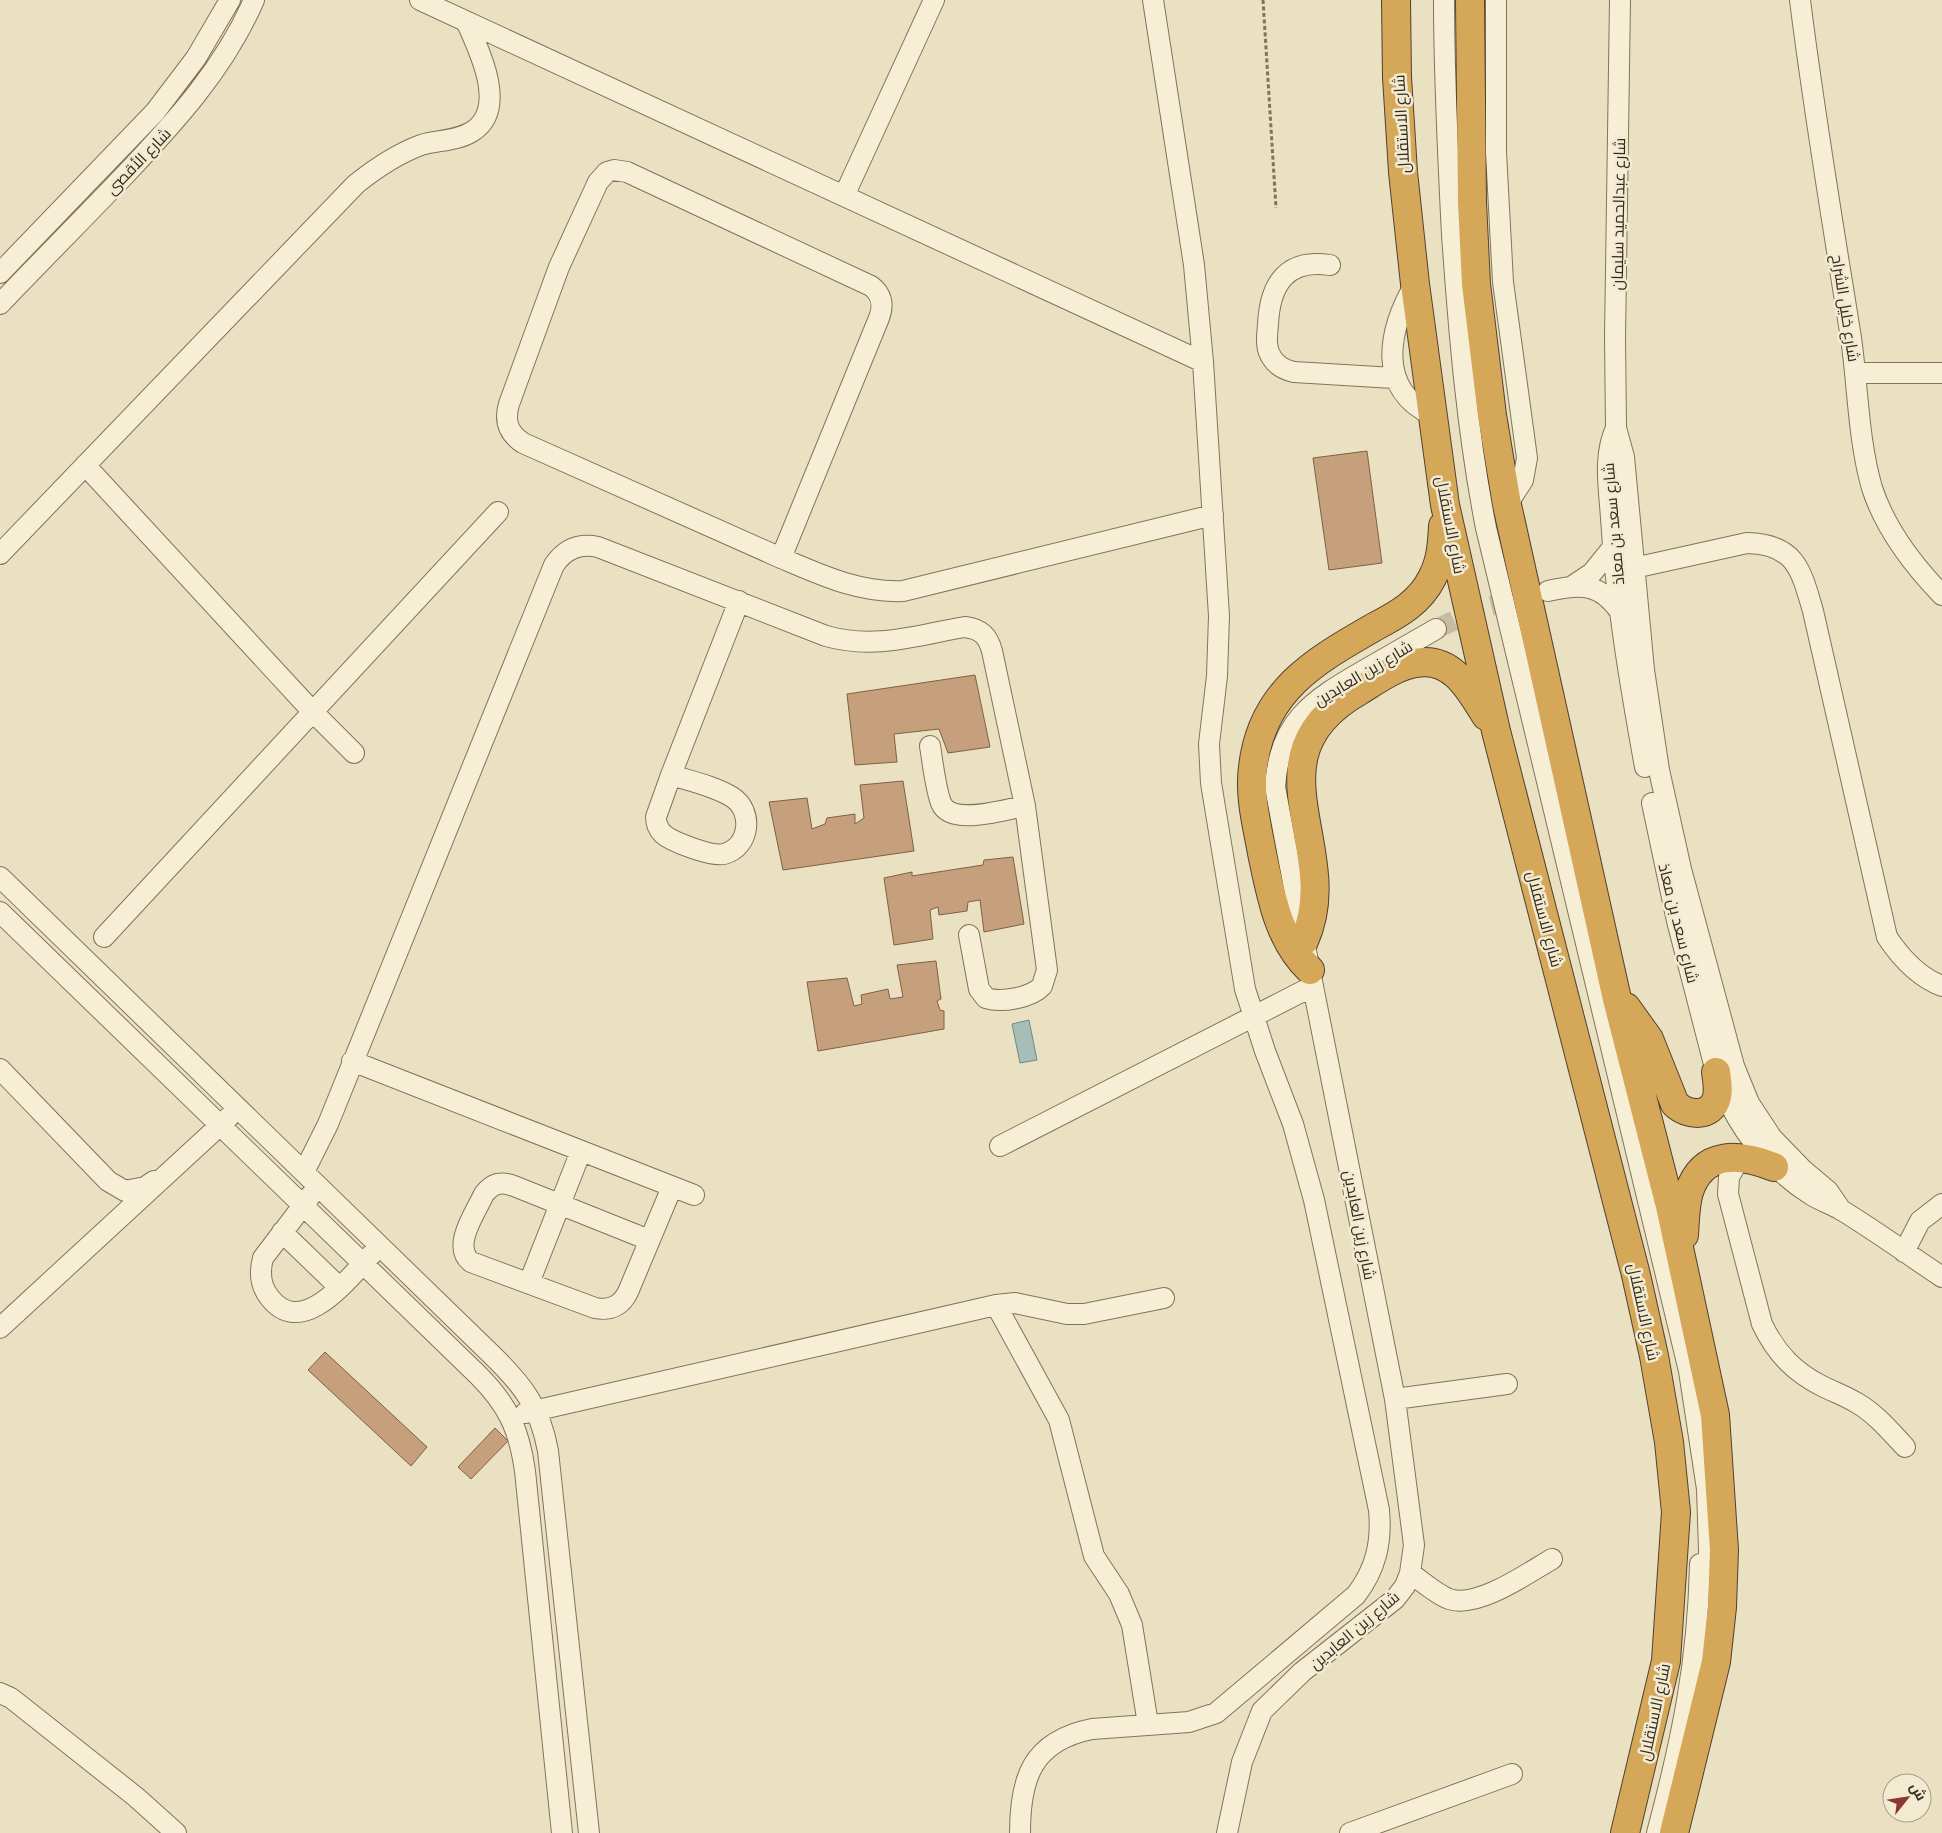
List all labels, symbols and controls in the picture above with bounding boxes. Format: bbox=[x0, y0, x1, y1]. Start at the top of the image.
street label: شارع الاستقلال bbox=[1388, 74, 1416, 174]
street label: شارع الأقصى bbox=[101, 123, 176, 200]
street label: شارع عبدالحميد سليمان bbox=[1607, 137, 1631, 291]
street label: شارع خليل الشراح bbox=[1826, 253, 1864, 364]
street label: شارع سعد بن معاذ bbox=[1598, 462, 1630, 586]
street label: شارع الاستقلال bbox=[1430, 475, 1470, 576]
street label: شارع زين العابدين bbox=[1310, 636, 1417, 712]
street label: شارع سعد بن معاذ bbox=[1653, 861, 1704, 985]
street label: شارع الاستقلال bbox=[1521, 869, 1567, 970]
street label: شارع زين العابدين bbox=[1338, 1168, 1380, 1282]
street label: شارع الاستقلال bbox=[1622, 1262, 1664, 1363]
street label: شارع زين العابدين bbox=[1305, 1587, 1404, 1675]
street label: شارع الاستقلال bbox=[1634, 1662, 1676, 1763]
north arrow bbox=[1882, 1773, 1932, 1823]
text: ش bbox=[1906, 1779, 1931, 1804]

